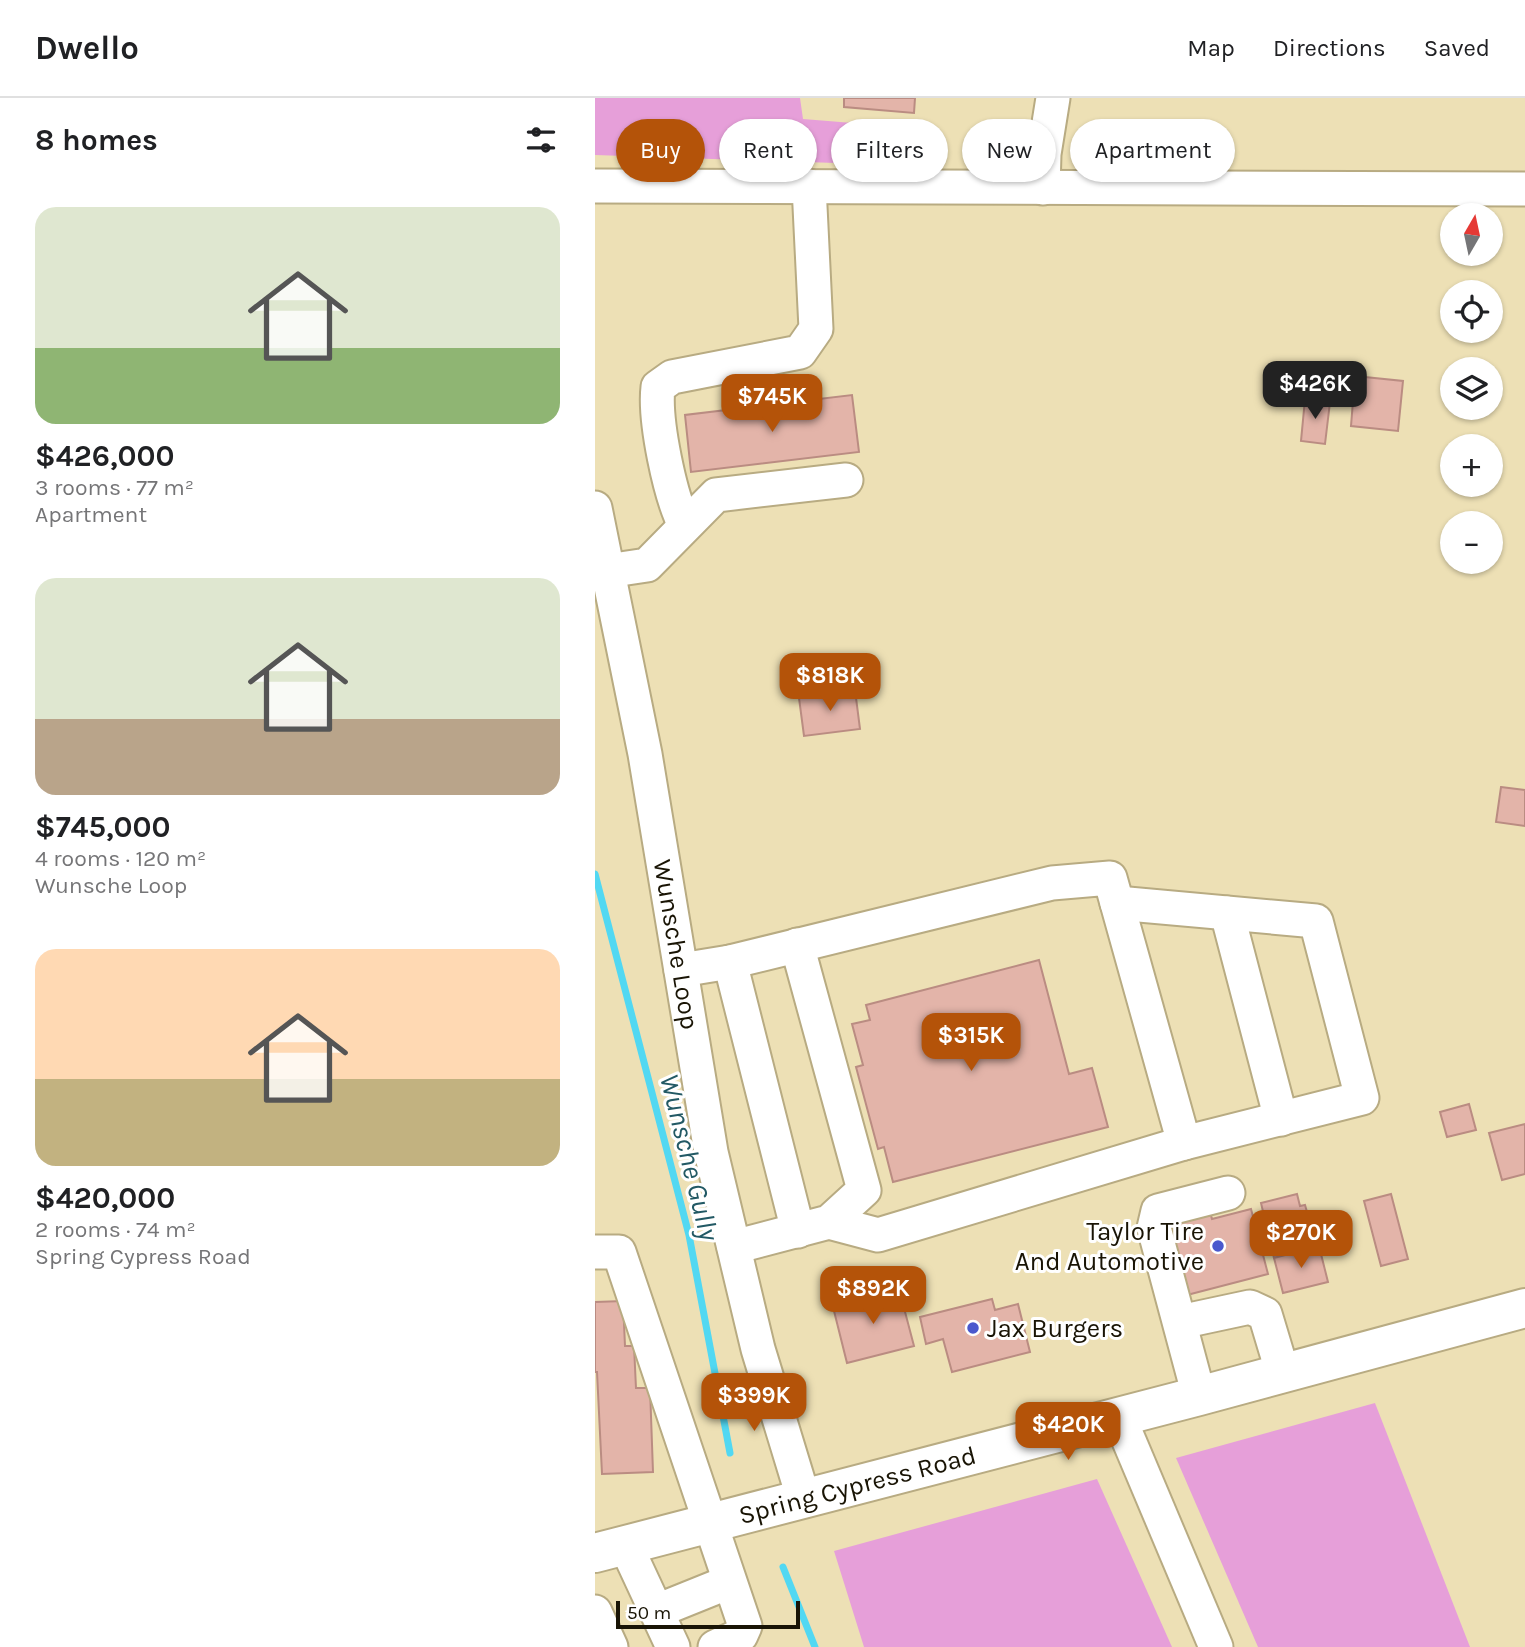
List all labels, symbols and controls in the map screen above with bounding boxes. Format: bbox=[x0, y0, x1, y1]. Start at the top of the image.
text: Dwello bbox=[35, 29, 139, 67]
text: Map bbox=[1187, 34, 1235, 62]
text: Directions bbox=[1273, 34, 1386, 62]
text: Saved bbox=[1424, 34, 1490, 62]
chip: Buy bbox=[616, 119, 705, 182]
chip: Rent bbox=[719, 119, 817, 182]
chip: Filters bbox=[831, 119, 948, 182]
chip: New bbox=[962, 119, 1056, 182]
chip: Apartment bbox=[1070, 119, 1235, 182]
icon: filters bbox=[522, 121, 560, 159]
text: 8 homes bbox=[35, 122, 158, 158]
north arrow bbox=[1440, 203, 1503, 266]
map controls bbox=[1440, 203, 1503, 574]
icon: home bbox=[235, 253, 361, 379]
button: locate bbox=[1440, 280, 1503, 343]
button: layers bbox=[1440, 357, 1503, 420]
pin: $426K bbox=[1266, 362, 1364, 421]
text: $426K bbox=[1279, 370, 1351, 397]
pin: $745K bbox=[723, 374, 821, 434]
text: $745K bbox=[737, 383, 807, 410]
button: + bbox=[1440, 434, 1503, 497]
text: $426,000 bbox=[35, 438, 174, 474]
text: 3 rooms · 77 m² bbox=[35, 474, 194, 501]
text: Apartment bbox=[35, 501, 147, 528]
button: − bbox=[1440, 511, 1503, 574]
icon: home bbox=[235, 624, 361, 750]
pin: $818K bbox=[781, 654, 879, 713]
text: $818K bbox=[796, 662, 864, 689]
text: $745,000 bbox=[35, 809, 170, 845]
text: 4 rooms · 120 m² bbox=[35, 845, 206, 872]
street label: Wunsche Loop bbox=[647, 857, 705, 1032]
text: Wunsche Loop bbox=[35, 872, 187, 899]
icon: home bbox=[235, 995, 361, 1121]
pin: $315K bbox=[922, 1014, 1020, 1073]
text: $315K bbox=[938, 1022, 1004, 1049]
water label: Wunsche Gully bbox=[653, 1070, 726, 1245]
text: $420,000 bbox=[35, 1180, 175, 1216]
pin: $270K bbox=[1252, 1210, 1350, 1270]
text: 2 rooms · 74 m² bbox=[35, 1216, 196, 1243]
place label: Taylor Tire And Automotive bbox=[1015, 1216, 1204, 1277]
text: $270K bbox=[1266, 1219, 1336, 1246]
marker: Taylor Tire And Automotive bbox=[1210, 1238, 1226, 1254]
text: Spring Cypress Road bbox=[35, 1243, 251, 1270]
pin: $892K bbox=[824, 1266, 922, 1326]
text: $892K bbox=[836, 1275, 910, 1302]
place label: Jax Burgers bbox=[987, 1313, 1123, 1344]
marker: Jax Burgers bbox=[965, 1320, 981, 1336]
pin: $399K bbox=[705, 1374, 803, 1433]
text: $399K bbox=[717, 1382, 791, 1409]
pin: $420K bbox=[1019, 1402, 1117, 1462]
text: $420K bbox=[1031, 1411, 1105, 1438]
street label: Spring Cypress Road bbox=[735, 1440, 979, 1531]
scale bar bbox=[616, 1598, 800, 1630]
text: 50 m bbox=[627, 1602, 671, 1624]

